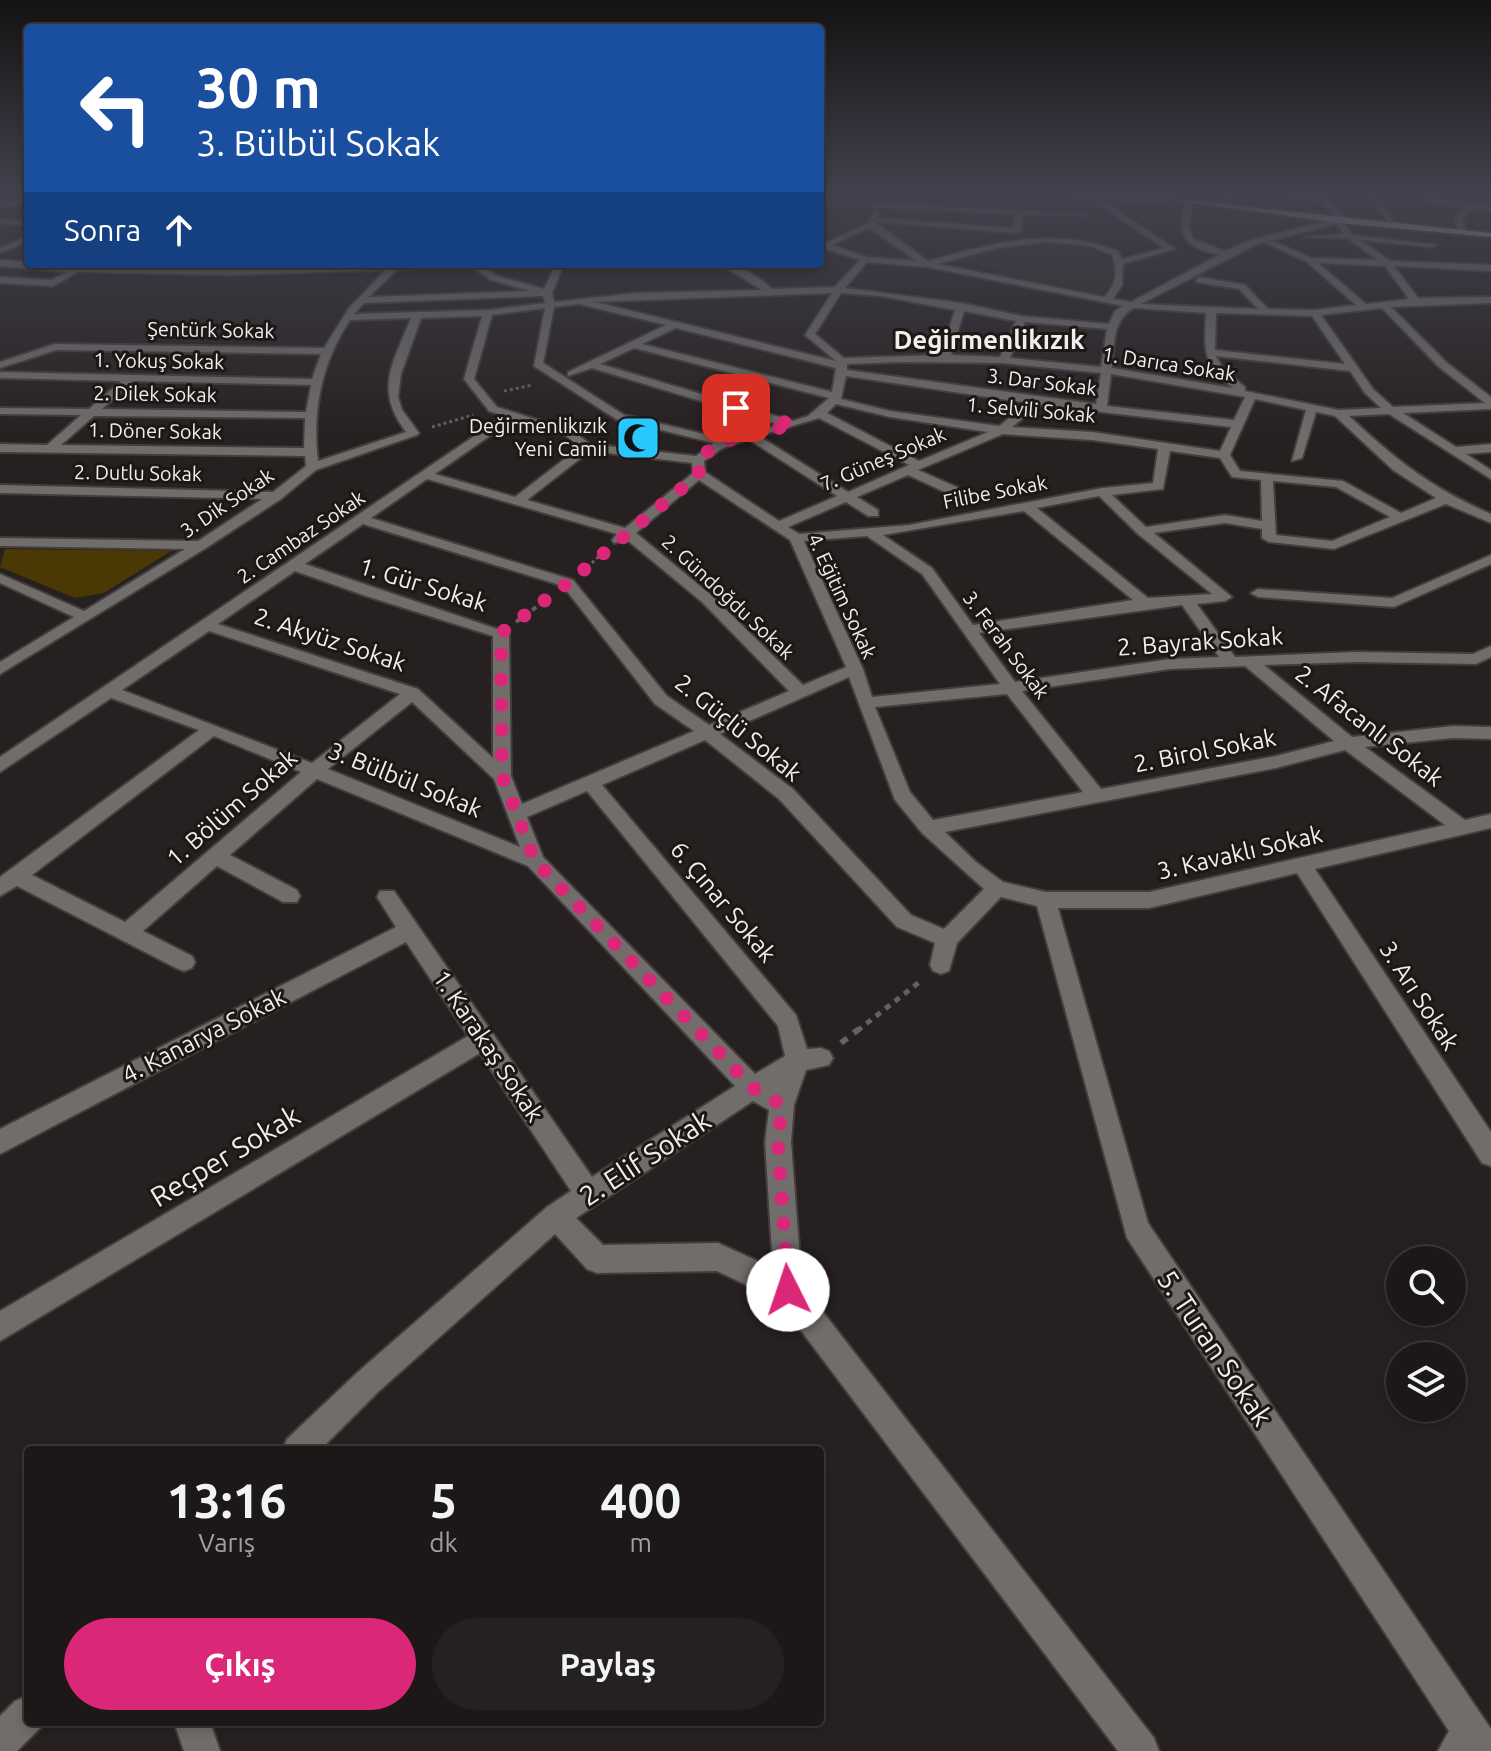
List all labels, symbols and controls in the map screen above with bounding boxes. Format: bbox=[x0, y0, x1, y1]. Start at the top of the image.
icon: left bbox=[64, 56, 168, 160]
text: 30 m bbox=[196, 56, 321, 119]
text: 3. Bülbül Sokak bbox=[196, 122, 440, 163]
icon: ahead bbox=[157, 208, 201, 252]
text: Sonra bbox=[64, 213, 141, 247]
street label: Şentürk Sokak bbox=[147, 317, 275, 342]
district label: Değirmenlikızık bbox=[893, 325, 1085, 354]
street label: 1. Darıca Sokak bbox=[1101, 342, 1237, 385]
street label: 1. Yokuş Sokak bbox=[94, 348, 224, 373]
street label: 3. Dar Sokak bbox=[986, 363, 1098, 400]
pin bbox=[702, 374, 770, 442]
street label: 2. Dilek Sokak bbox=[93, 381, 217, 406]
icon: arrive bbox=[714, 386, 758, 430]
street label: 1. Selvili Sokak bbox=[966, 392, 1097, 427]
place label: Değirmenlikızık Yeni Camii bbox=[469, 414, 607, 460]
mosque icon: Değirmenlikızık Yeni Camii bbox=[614, 414, 662, 462]
street label: 1. Döner Sokak bbox=[88, 418, 222, 443]
street label: 7. Güneş Sokak bbox=[817, 422, 949, 495]
street label: 2. Dutlu Sokak bbox=[74, 460, 202, 485]
street label: 3. Dik Sokak bbox=[176, 463, 278, 542]
street label: Filibe Sokak bbox=[941, 470, 1049, 513]
street label: 2. Cambaz Sokak bbox=[233, 485, 369, 588]
street label: 2. Gündoğdu Sokak bbox=[658, 530, 799, 664]
street label: 4. Eğitim Sokak bbox=[803, 530, 881, 662]
street label: 1. Gür Sokak bbox=[356, 552, 490, 617]
street label: 3. Ferah Sokak bbox=[958, 586, 1054, 703]
street label: 2. Akyüz Sokak bbox=[251, 602, 409, 677]
street label: 2. Bayrak Sokak bbox=[1116, 622, 1284, 661]
street label: 2. Afacanlı Sokak bbox=[1290, 660, 1449, 792]
street label: 2. Güçlü Sokak bbox=[670, 669, 807, 787]
street label: 2. Birol Sokak bbox=[1132, 724, 1278, 778]
street label: 3. Bülbül Sokak bbox=[325, 737, 486, 823]
street label: 1. Bölüm Sokak bbox=[161, 744, 302, 871]
street label: 3. Kavaklı Sokak bbox=[1155, 820, 1325, 885]
street label: 6. Çınar Sokak bbox=[665, 836, 782, 968]
street label: 3. Arı Sokak bbox=[1374, 936, 1465, 1055]
street label: 1. Karakaş Sokak bbox=[428, 965, 549, 1127]
street label: 4. Kanarya Sokak bbox=[117, 983, 290, 1088]
street label: Reçper Sokak bbox=[145, 1099, 305, 1212]
street label: 2. Elif Sokak bbox=[574, 1104, 716, 1211]
map controls bbox=[1386, 1246, 1466, 1422]
button: search bbox=[1386, 1246, 1466, 1326]
position arrow bbox=[746, 1248, 830, 1332]
street label: 5. Turan Sokak bbox=[1152, 1264, 1279, 1431]
button: layers bbox=[1386, 1342, 1466, 1422]
text: 13:16 bbox=[167, 1473, 287, 1527]
text: 5 bbox=[430, 1473, 457, 1527]
text: 400 bbox=[600, 1473, 681, 1527]
text: Varış bbox=[198, 1528, 255, 1557]
text: dk bbox=[429, 1528, 458, 1557]
text: m bbox=[630, 1528, 652, 1557]
button: Çıkış bbox=[64, 1618, 416, 1710]
button: Paylaş bbox=[432, 1618, 784, 1710]

